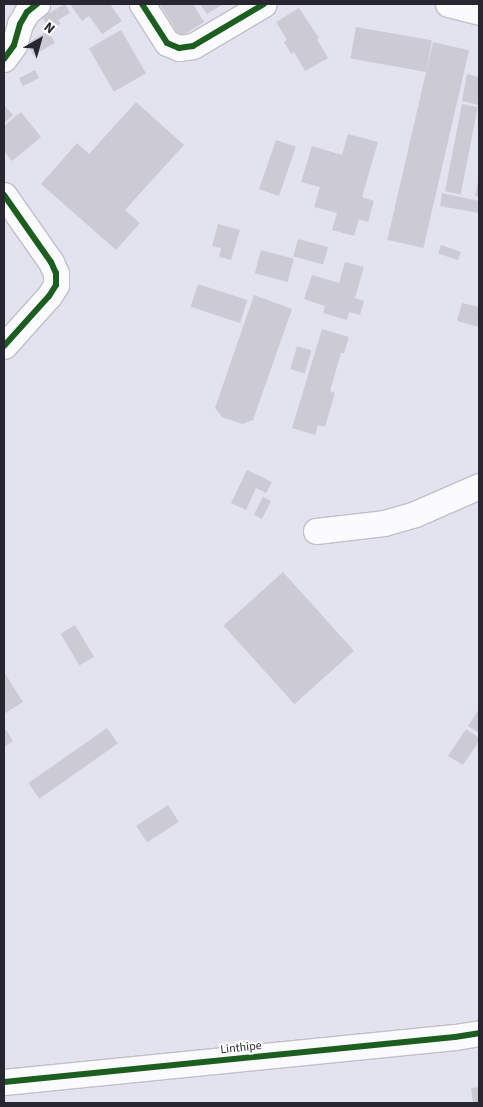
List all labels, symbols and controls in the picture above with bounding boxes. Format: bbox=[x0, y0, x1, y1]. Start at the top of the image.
north arrow bbox=[15, 15, 65, 65]
text: N bbox=[39, 17, 59, 39]
street label: Linthipe bbox=[220, 1039, 262, 1057]

